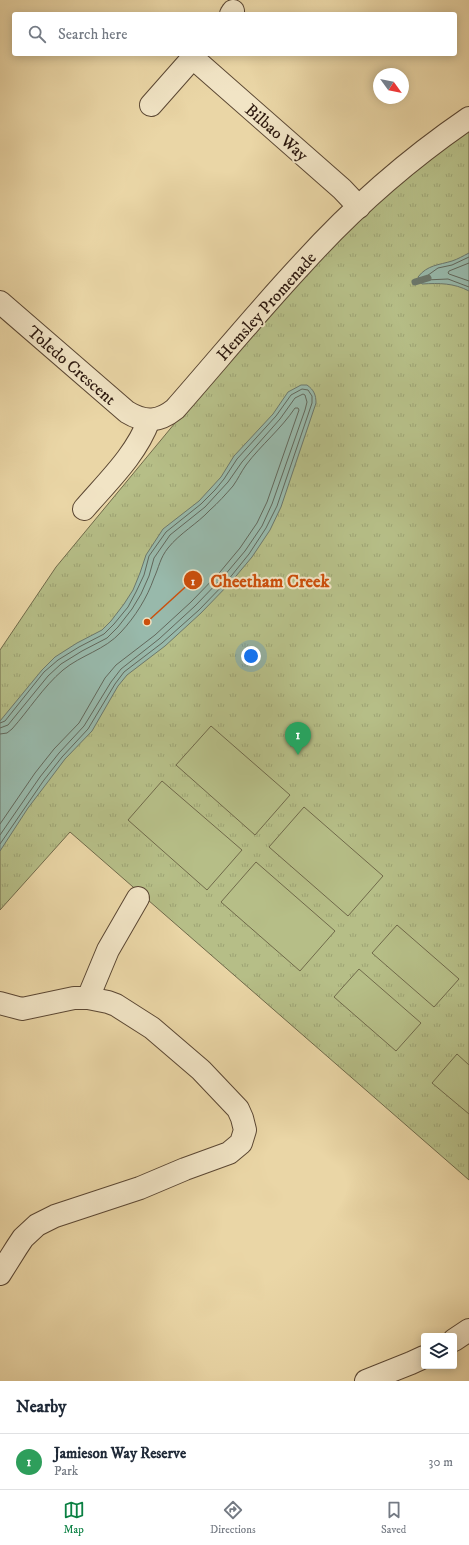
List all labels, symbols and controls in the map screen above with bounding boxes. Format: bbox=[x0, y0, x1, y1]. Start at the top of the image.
search box bbox=[12, 12, 457, 56]
icon: search bbox=[26, 23, 48, 45]
text: Search here bbox=[58, 25, 127, 44]
north arrow bbox=[373, 68, 409, 104]
street label: Bilbao Way bbox=[240, 99, 313, 167]
street label: Hemsley Promenade bbox=[212, 248, 321, 366]
street label: Toledo Crescent bbox=[22, 321, 121, 411]
callout: Cheetham Creek bbox=[183, 565, 338, 595]
text: Cheetham Creek bbox=[211, 571, 331, 593]
text: 1 bbox=[191, 574, 196, 589]
your location bbox=[241, 646, 261, 666]
pin: 1 bbox=[285, 722, 311, 755]
map controls bbox=[421, 1333, 457, 1369]
button: layers bbox=[421, 1333, 457, 1369]
text: Nearby bbox=[16, 1396, 66, 1418]
text: Jamieson Way Reserve bbox=[54, 1444, 186, 1463]
text: 1 bbox=[27, 1454, 31, 1470]
text: 30 m bbox=[429, 1454, 453, 1470]
text: Park bbox=[54, 1463, 78, 1479]
tab: Map bbox=[63, 1499, 85, 1537]
tab: Directions bbox=[210, 1499, 256, 1537]
tab: Saved bbox=[381, 1499, 406, 1537]

